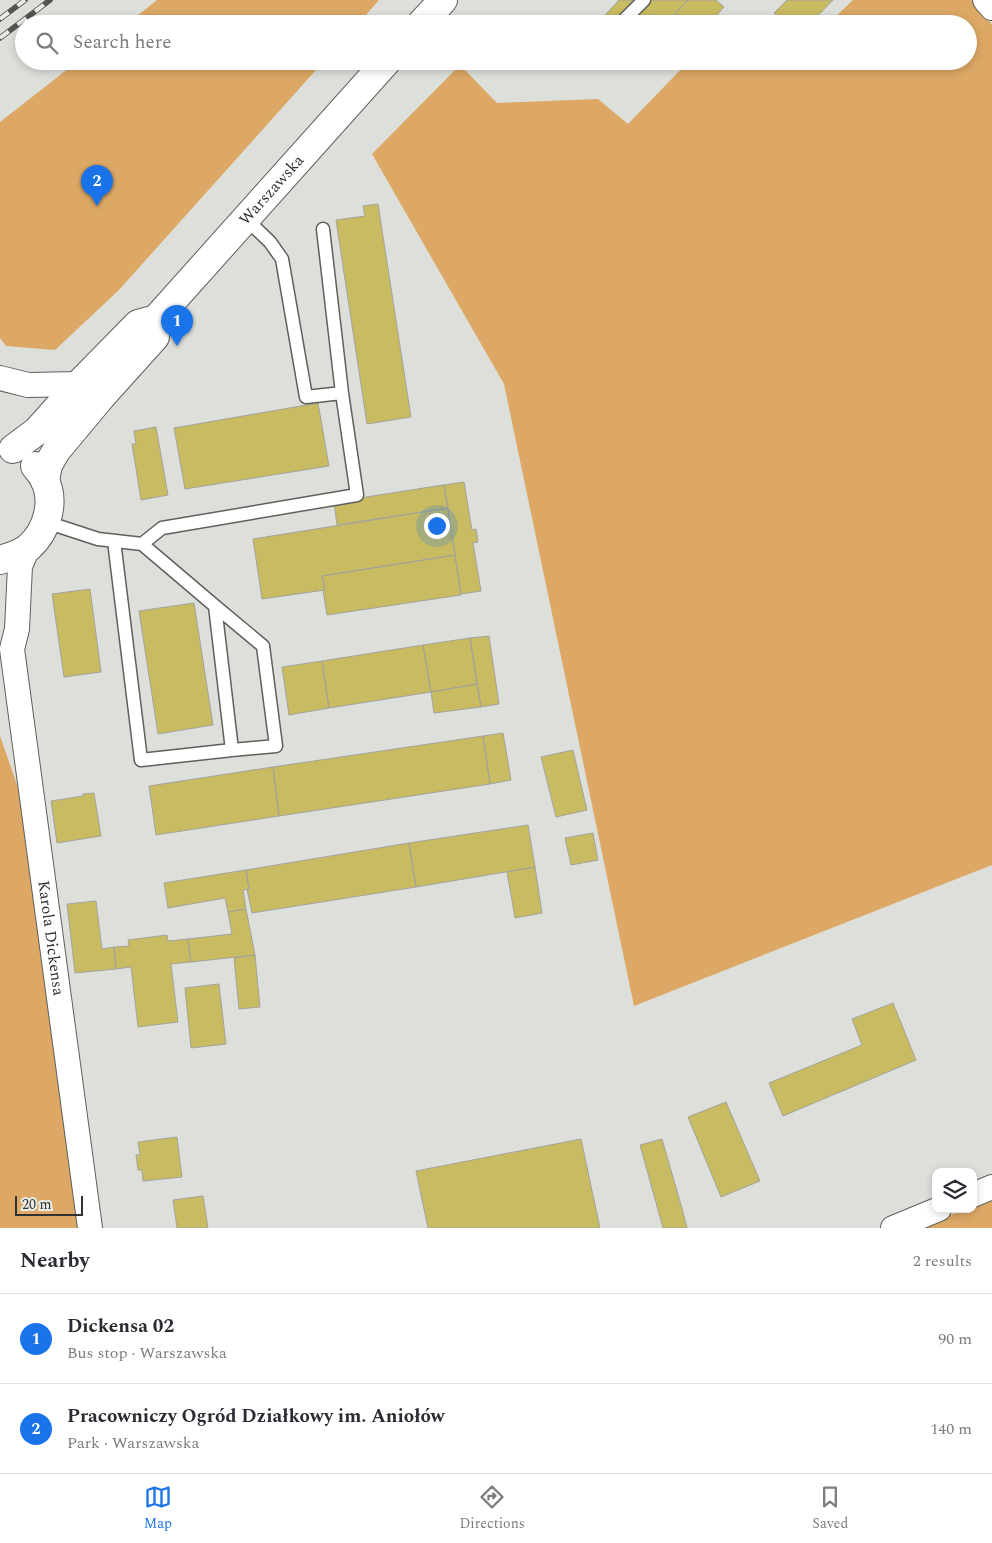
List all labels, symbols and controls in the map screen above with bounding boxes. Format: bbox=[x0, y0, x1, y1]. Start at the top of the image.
search box bbox=[15, 15, 977, 70]
text: Search here bbox=[73, 28, 172, 57]
icon: search bbox=[33, 29, 61, 57]
street label: Warszawska bbox=[233, 149, 310, 231]
pin: 2 bbox=[81, 165, 113, 206]
pin: 1 bbox=[161, 305, 193, 346]
your location bbox=[424, 513, 450, 539]
street label: Karola Dickensa bbox=[31, 879, 71, 997]
map controls bbox=[932, 1168, 977, 1213]
button: layers bbox=[932, 1168, 977, 1213]
scale bar bbox=[15, 1193, 82, 1216]
text: 20 m bbox=[22, 1194, 52, 1215]
text: Nearby bbox=[20, 1245, 90, 1277]
text: 2 results bbox=[913, 1249, 972, 1273]
text: Dickensa 02 bbox=[67, 1312, 174, 1341]
text: 1 bbox=[32, 1327, 40, 1351]
text: 90 m bbox=[938, 1327, 972, 1351]
text: Bus stop · Warszawska bbox=[67, 1341, 227, 1365]
text: Pracowniczy Ogród Działkowy im. Aniołów bbox=[67, 1402, 445, 1431]
text: 2 bbox=[32, 1417, 40, 1441]
text: 140 m bbox=[930, 1417, 972, 1441]
text: Park · Warszawska bbox=[67, 1431, 199, 1455]
tab: Map bbox=[144, 1483, 172, 1534]
tab: Directions bbox=[459, 1483, 525, 1534]
tab: Saved bbox=[812, 1483, 848, 1534]

